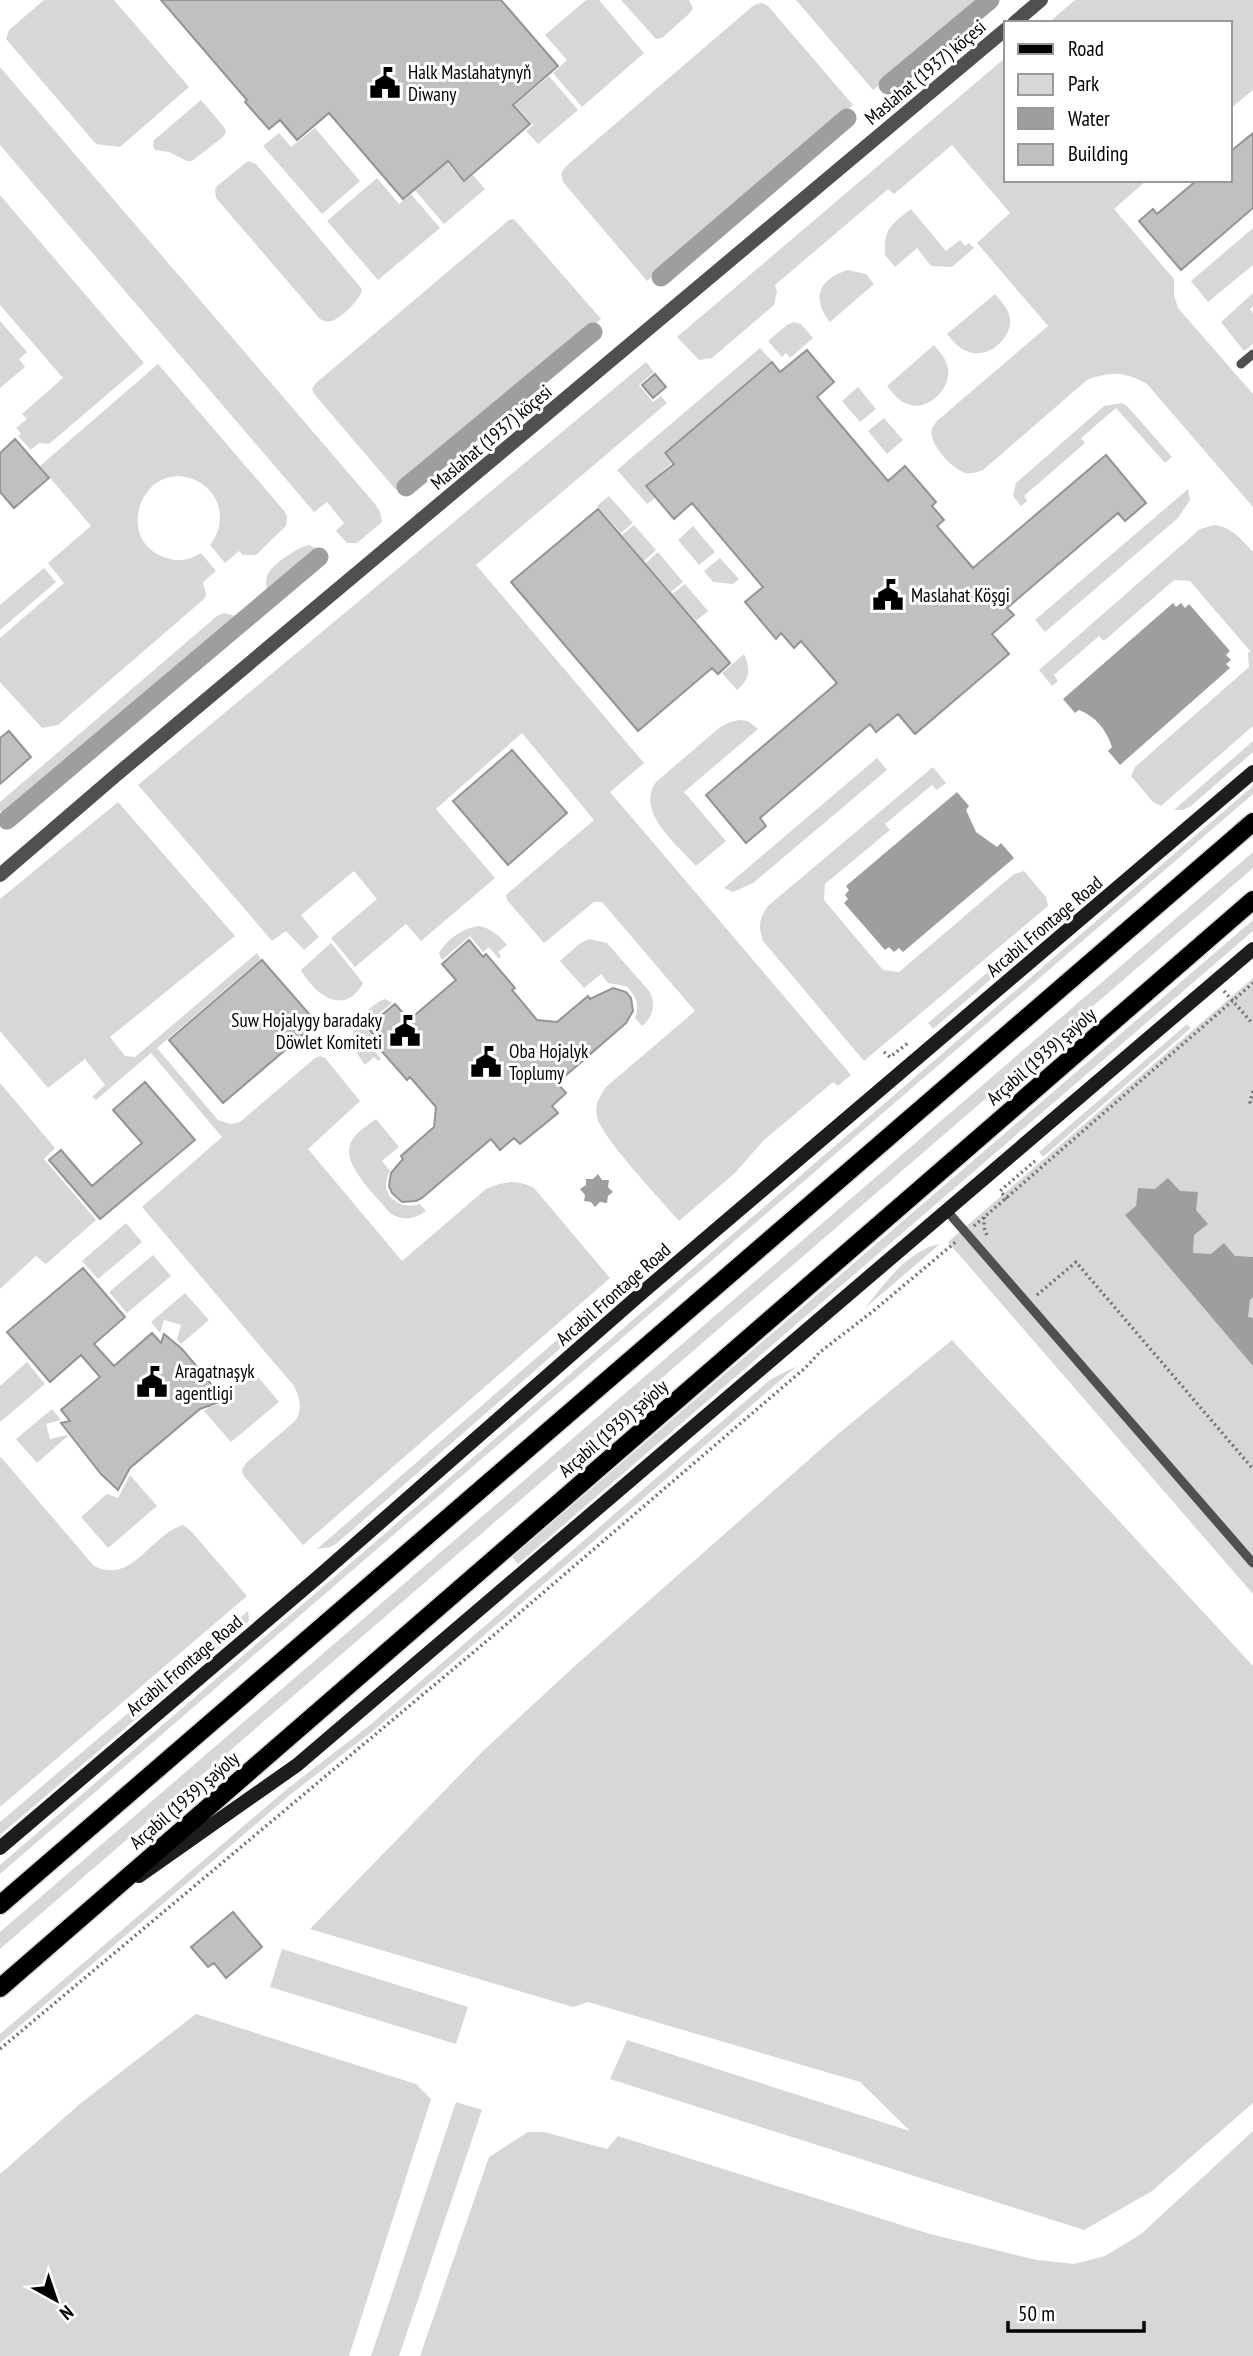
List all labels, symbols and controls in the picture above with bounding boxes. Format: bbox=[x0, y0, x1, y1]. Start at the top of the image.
street label: Maslahat (1937) köçesi bbox=[860, 14, 990, 130]
legend bbox=[1004, 21, 1232, 182]
text: Road bbox=[1068, 35, 1104, 62]
place label: Halk Maslahatynyň Diwany bbox=[408, 60, 531, 106]
public building icon: Halk Maslahatynyň Diwany bbox=[368, 66, 402, 100]
text: Park bbox=[1068, 70, 1099, 97]
text: Water bbox=[1068, 105, 1110, 132]
text: Building bbox=[1068, 140, 1128, 167]
street label: Maslahat (1937) köçesi bbox=[426, 379, 556, 495]
public building icon: Maslahat Köşgi bbox=[871, 578, 905, 612]
place label: Maslahat Köşgi bbox=[911, 583, 1010, 607]
street label: Arcabil Frontage Road bbox=[981, 870, 1107, 982]
street label: Arçabil (1939) şaýoly bbox=[981, 1001, 1101, 1110]
place label: Suw Hojalygy baradaky Döwlet Komiteti bbox=[231, 1008, 383, 1054]
public building icon: Suw Hojalygy baradaky Döwlet Komiteti bbox=[388, 1014, 422, 1048]
place label: Oba Hojalyk Toplumy bbox=[509, 1039, 589, 1085]
public building icon: Oba Hojalyk Toplumy bbox=[469, 1045, 503, 1079]
street label: Arcabil Frontage Road bbox=[551, 1238, 675, 1350]
place label: Aragatnaşyk agentligi bbox=[175, 1359, 255, 1405]
public building icon: Aragatnaşyk agentligi bbox=[135, 1365, 169, 1399]
street label: Arçabil (1939) şaýoly bbox=[553, 1373, 673, 1482]
street label: Arcabil Frontage Road bbox=[121, 1609, 247, 1721]
street label: Arçabil (1939) şaýoly bbox=[124, 1745, 244, 1854]
north arrow bbox=[21, 2265, 91, 2335]
scale bar bbox=[1008, 2290, 1144, 2334]
text: 50 m bbox=[1018, 2300, 1055, 2327]
text: N bbox=[55, 2301, 79, 2326]

